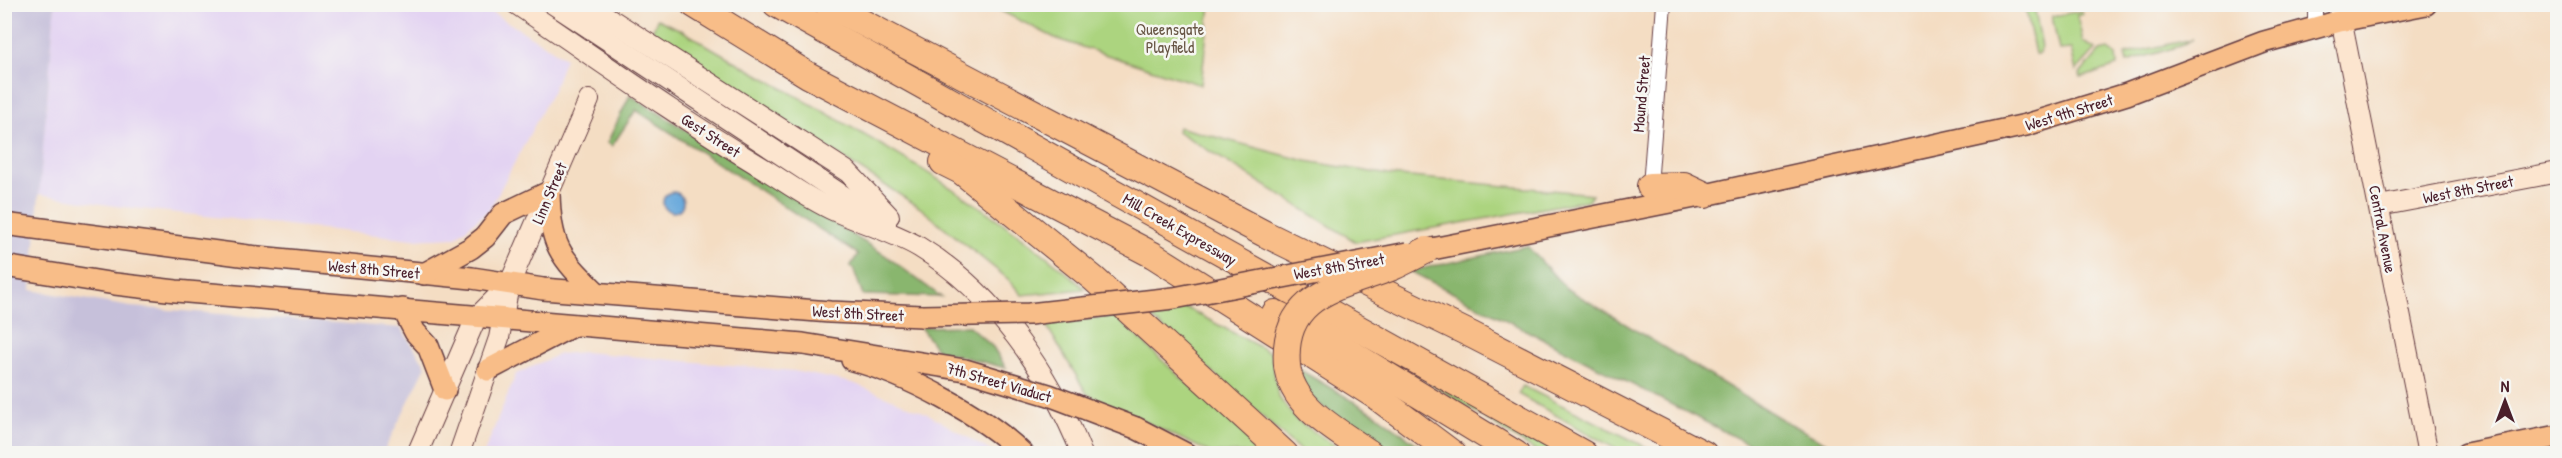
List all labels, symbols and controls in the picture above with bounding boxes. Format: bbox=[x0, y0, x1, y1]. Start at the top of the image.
park label: Queensgate Playfield bbox=[1136, 18, 1205, 58]
street label: Mound Street bbox=[1627, 54, 1655, 133]
street label: West 9th Street bbox=[2022, 88, 2116, 136]
street label: Gest Street bbox=[677, 108, 745, 163]
street label: Linn Street bbox=[526, 158, 572, 227]
street label: West 8th Street bbox=[2421, 169, 2516, 209]
street label: Central Avenue bbox=[2364, 183, 2402, 275]
street label: Mill Creek Expressway bbox=[1119, 187, 1241, 271]
street label: West 8th Street bbox=[1292, 247, 1387, 285]
street label: West 8th Street bbox=[327, 254, 421, 284]
street label: West 8th Street bbox=[812, 300, 905, 326]
street label: 7th Street Viaduct bbox=[944, 357, 1054, 408]
north arrow bbox=[2475, 371, 2535, 431]
text: N bbox=[2501, 375, 2510, 397]

